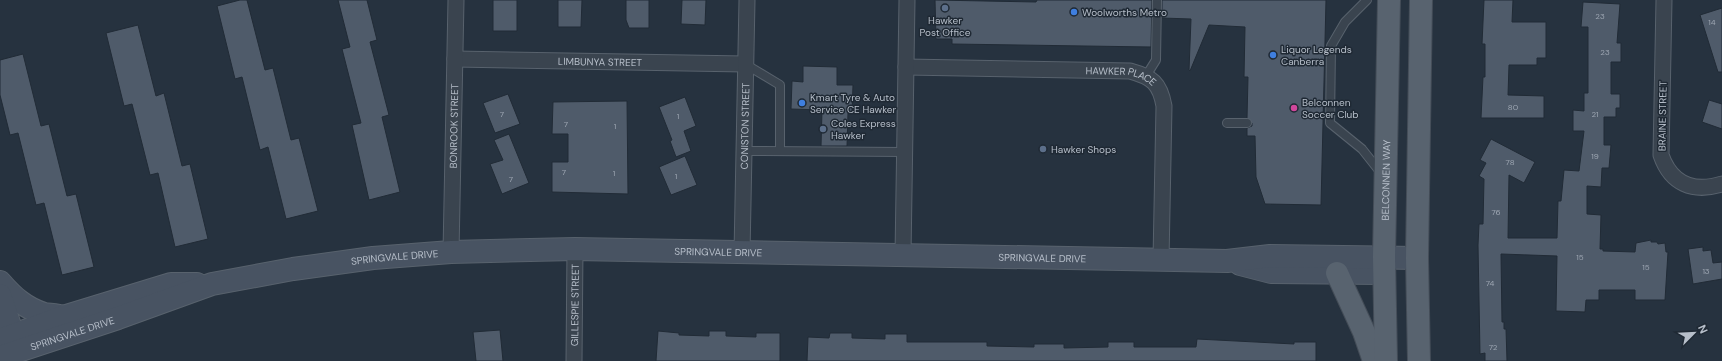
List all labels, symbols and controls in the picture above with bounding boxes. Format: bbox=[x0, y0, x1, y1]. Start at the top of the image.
marker: Hawker Post Office bbox=[940, 3, 950, 13]
place label: Woolworths Metro bbox=[1082, 6, 1167, 19]
marker: Woolworths Metro bbox=[1069, 7, 1079, 17]
house number: 23 bbox=[1595, 11, 1605, 21]
place label: Hawker Post Office bbox=[920, 14, 971, 39]
house number: 14 bbox=[1708, 17, 1716, 27]
place label: Liquor Legends Canberra bbox=[1281, 43, 1352, 68]
house number: 23 bbox=[1600, 47, 1610, 57]
marker: Liquor Legends Canberra bbox=[1268, 50, 1278, 60]
street label: LIMBUNYA STREET bbox=[558, 55, 643, 69]
street label: HAWKER PLACE bbox=[1085, 64, 1159, 89]
street label: BRAINE STREET bbox=[1655, 80, 1670, 151]
street label: CONISTON STREET bbox=[738, 82, 752, 169]
street label: BONROOK STREET bbox=[447, 83, 461, 169]
place label: Kmart Tyre & Auto Service CE Hawker bbox=[810, 91, 897, 116]
place label: Belconnen Soccer Club bbox=[1302, 96, 1359, 121]
marker: Kmart Tyre & Auto Service CE Hawker bbox=[797, 98, 807, 108]
house number: 80 bbox=[1508, 102, 1519, 112]
marker: Belconnen Soccer Club bbox=[1289, 103, 1299, 113]
house number: 7 bbox=[500, 109, 504, 119]
house number: 21 bbox=[1591, 109, 1599, 119]
house number: 1 bbox=[677, 111, 679, 121]
place label: Coles Express Hawker bbox=[831, 117, 896, 142]
house number: 7 bbox=[564, 119, 568, 129]
house number: 1 bbox=[614, 121, 616, 131]
marker: Coles Express Hawker bbox=[818, 124, 828, 134]
street label: BELCONNEN WAY bbox=[1379, 139, 1393, 221]
place label: Hawker Shops bbox=[1051, 143, 1116, 156]
marker: Hawker Shops bbox=[1038, 144, 1048, 154]
house number: 19 bbox=[1591, 151, 1599, 161]
house number: 78 bbox=[1506, 157, 1515, 167]
house number: 7 bbox=[562, 167, 566, 177]
house number: 1 bbox=[613, 168, 615, 178]
house number: 1 bbox=[675, 171, 677, 181]
house number: 7 bbox=[509, 174, 513, 184]
house number: 76 bbox=[1491, 207, 1501, 217]
street label: SPRINGVALE DRIVE bbox=[674, 245, 763, 259]
street label: SPRINGVALE DRIVE bbox=[350, 247, 439, 268]
street label: SPRINGVALE DRIVE bbox=[998, 251, 1087, 265]
house number: 15 bbox=[1576, 252, 1584, 262]
house number: 15 bbox=[1642, 262, 1650, 272]
street label: GILLESPIE STREET bbox=[568, 263, 582, 346]
house number: 13 bbox=[1702, 266, 1710, 276]
house number: 74 bbox=[1486, 278, 1494, 288]
north arrow bbox=[1674, 313, 1714, 353]
street label: SPRINGVALE DRIVE bbox=[29, 314, 116, 354]
text: N bbox=[1695, 322, 1711, 335]
house number: 72 bbox=[1489, 342, 1498, 352]

